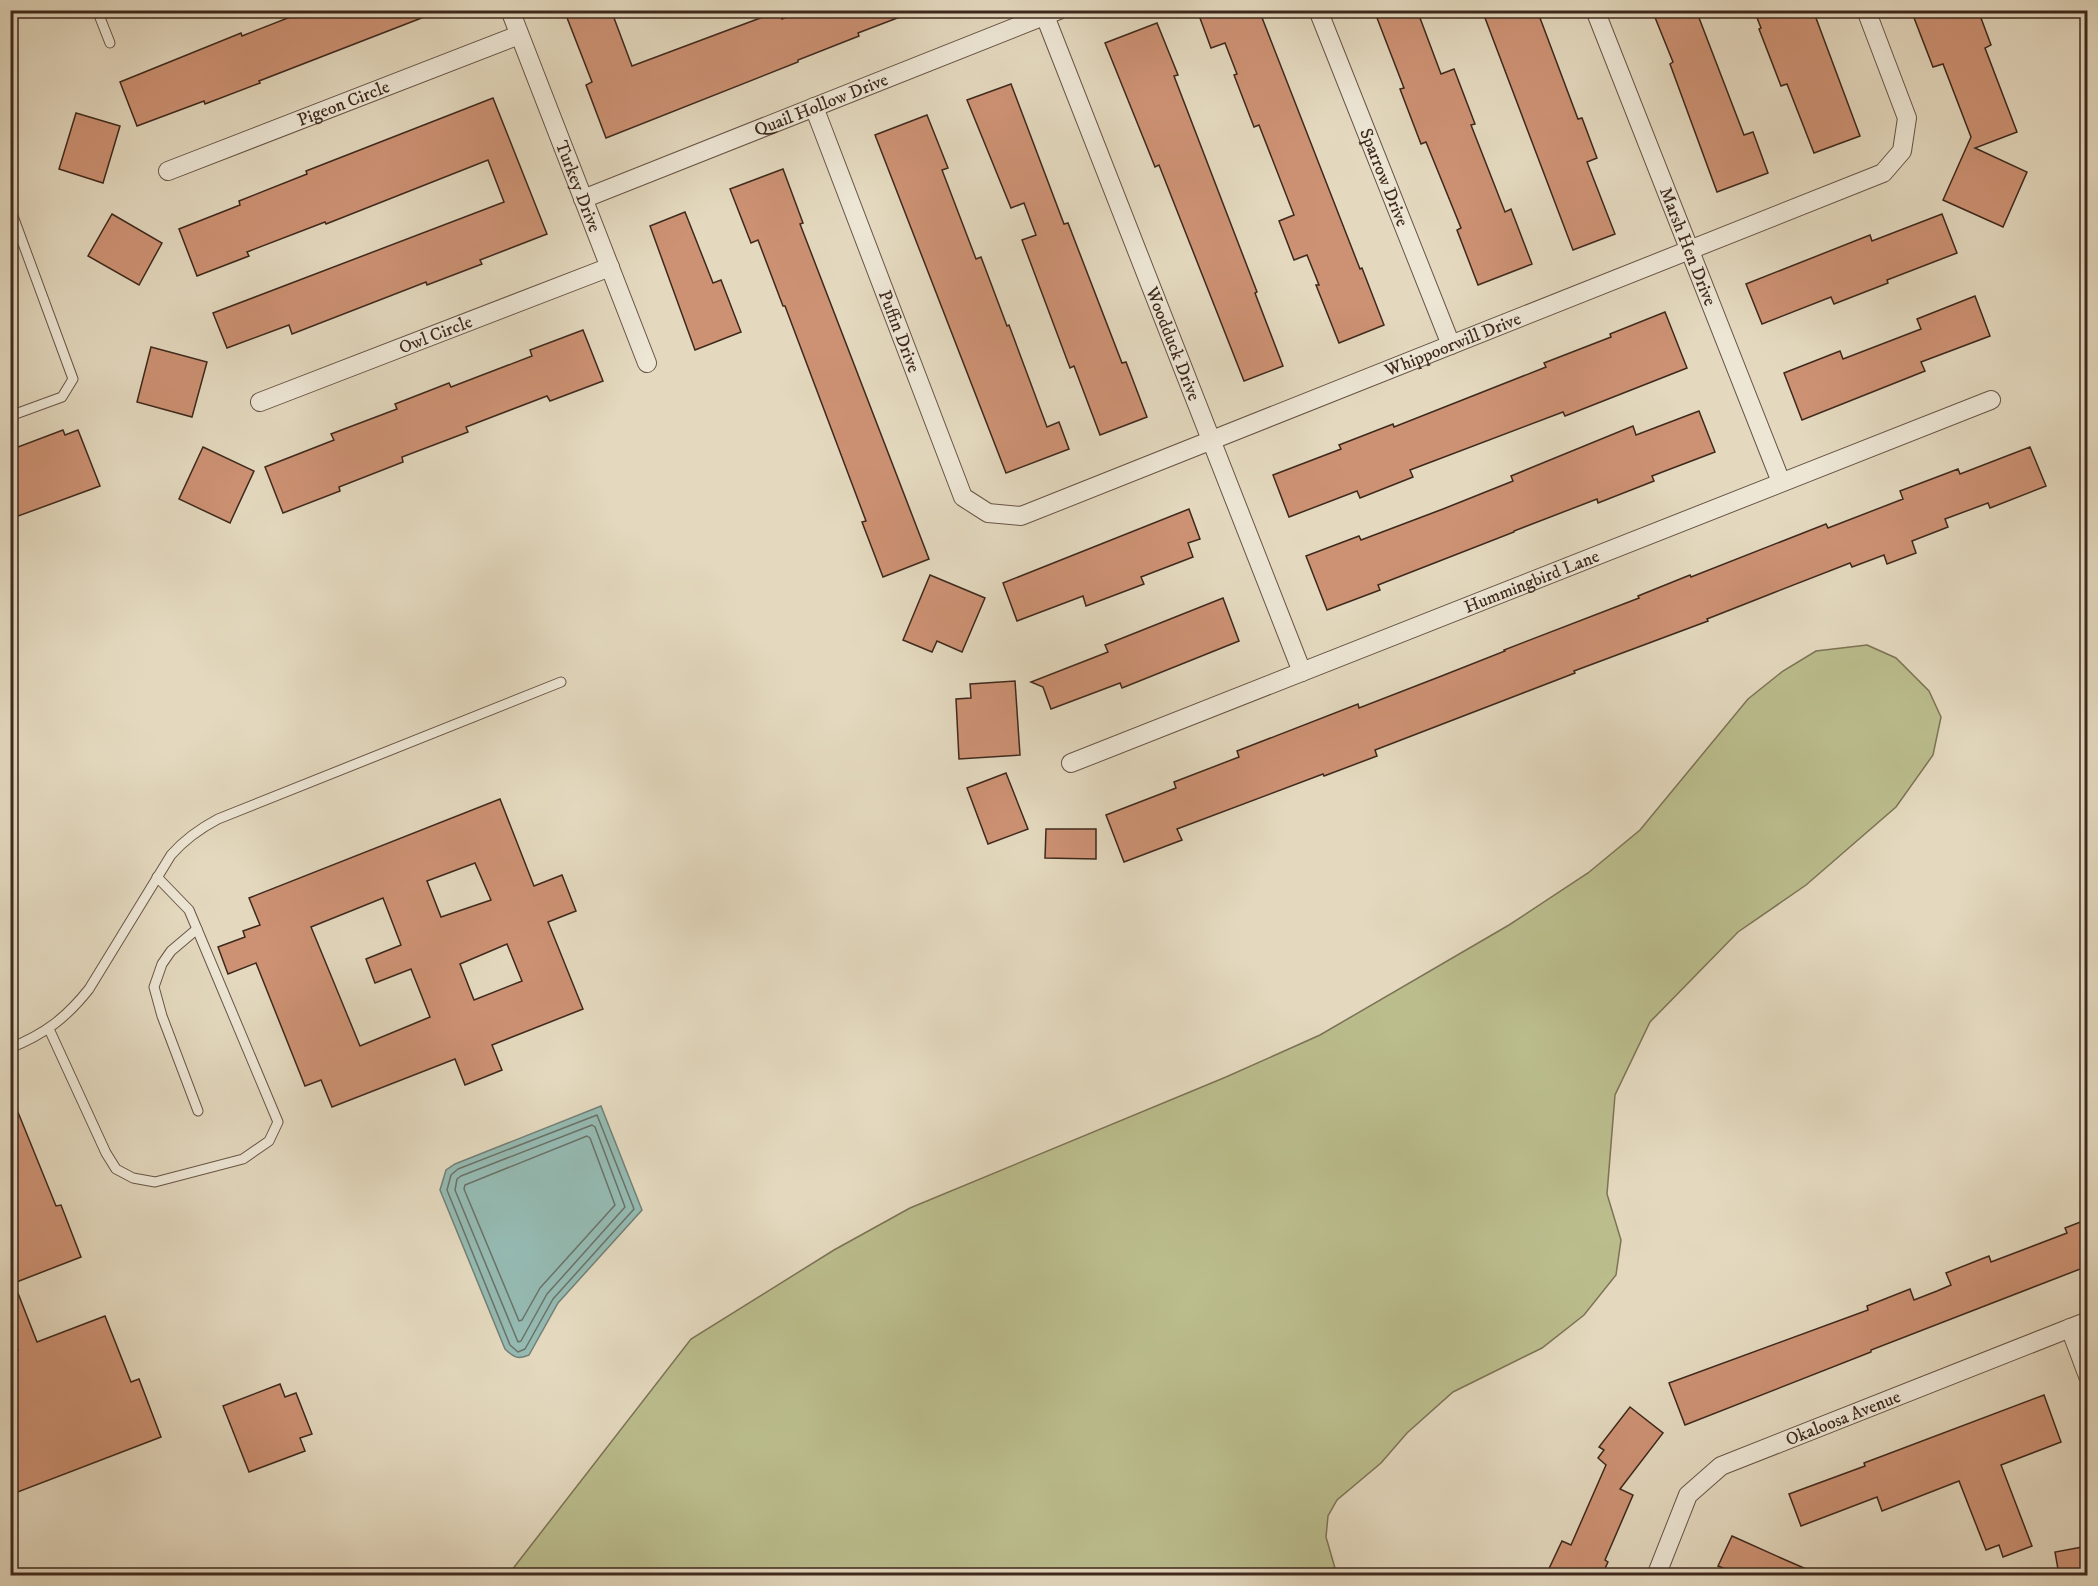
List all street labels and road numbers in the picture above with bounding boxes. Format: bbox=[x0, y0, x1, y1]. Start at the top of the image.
street label: Quail Hollow Drive bbox=[751, 69, 891, 142]
street label: Pigeon Circle bbox=[294, 76, 393, 132]
street label: Sparrow Drive bbox=[1354, 125, 1413, 230]
street label: Turkey Drive bbox=[550, 138, 605, 235]
street label: Marsh Hen Drive bbox=[1654, 184, 1720, 309]
street label: Woodduck Drive bbox=[1140, 283, 1205, 404]
street label: Puffin Drive bbox=[873, 287, 924, 376]
street label: Whippoorwill Drive bbox=[1381, 308, 1524, 382]
street label: Owl Circle bbox=[396, 311, 476, 359]
street label: Hummingbird Lane bbox=[1461, 546, 1603, 619]
street label: Okaloosa Avenue bbox=[1783, 1386, 1904, 1451]

